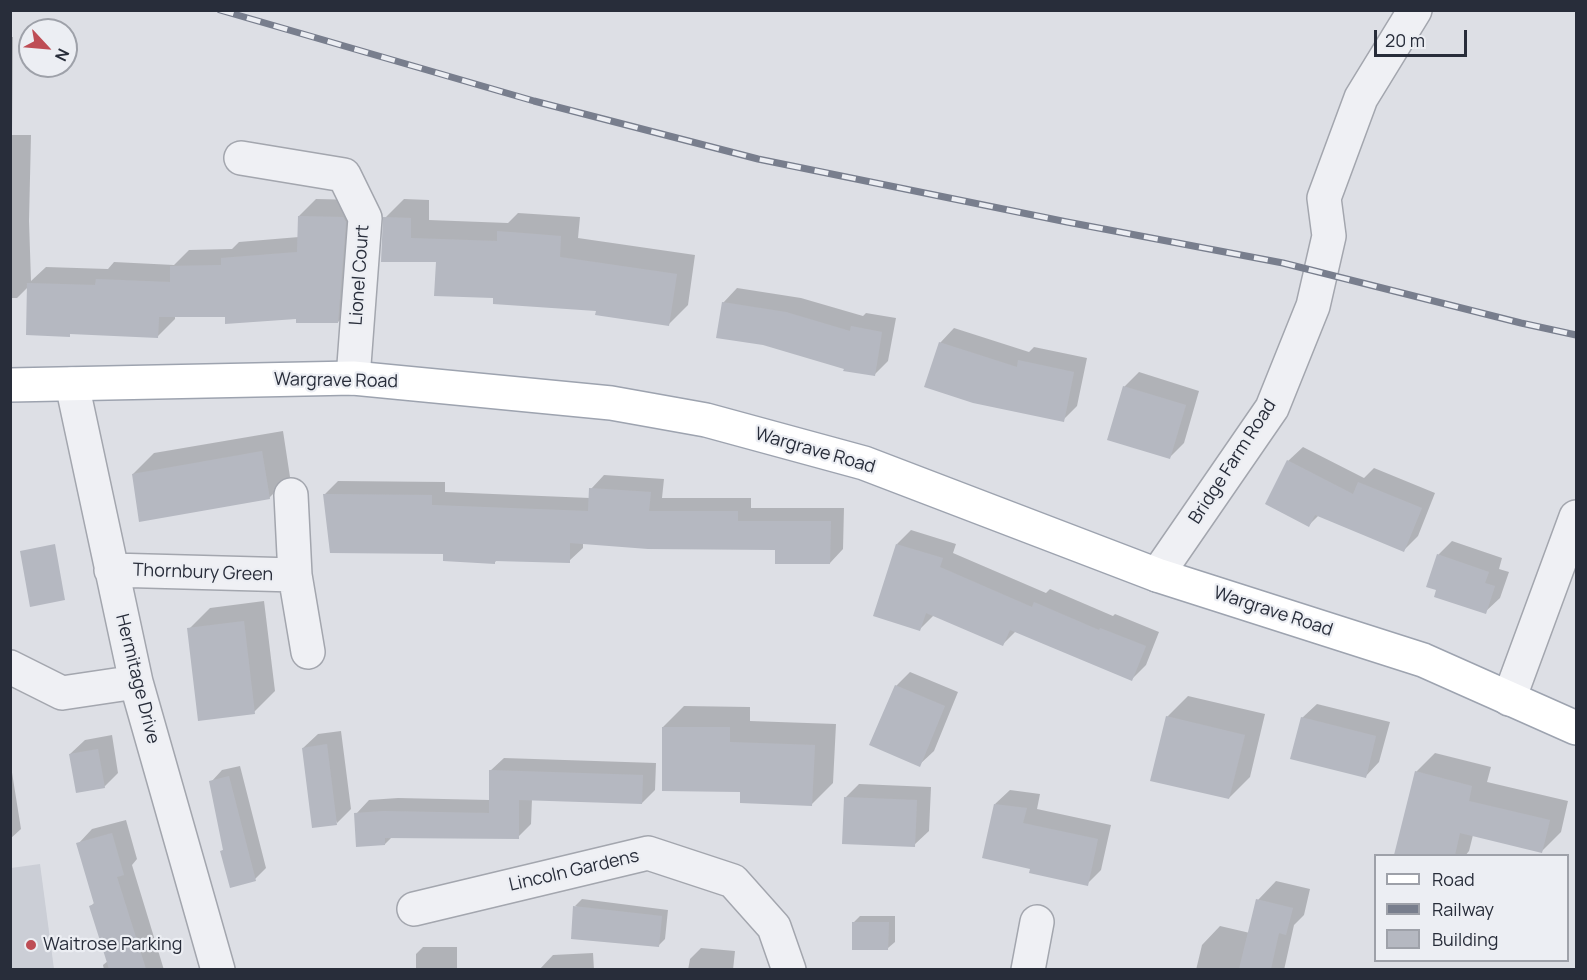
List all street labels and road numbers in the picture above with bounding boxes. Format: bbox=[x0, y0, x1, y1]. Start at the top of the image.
street label: Lionel Court bbox=[346, 224, 374, 326]
street label: Wargrave Road bbox=[274, 369, 398, 393]
street label: Bridge Farm Road bbox=[1185, 396, 1281, 528]
street label: Wargrave Road bbox=[752, 424, 878, 478]
street label: Thornbury Green bbox=[132, 560, 274, 586]
street label: Wargrave Road bbox=[1211, 583, 1335, 641]
street label: Hermitage Drive bbox=[110, 612, 164, 746]
street label: Lincoln Gardens bbox=[507, 846, 641, 896]

